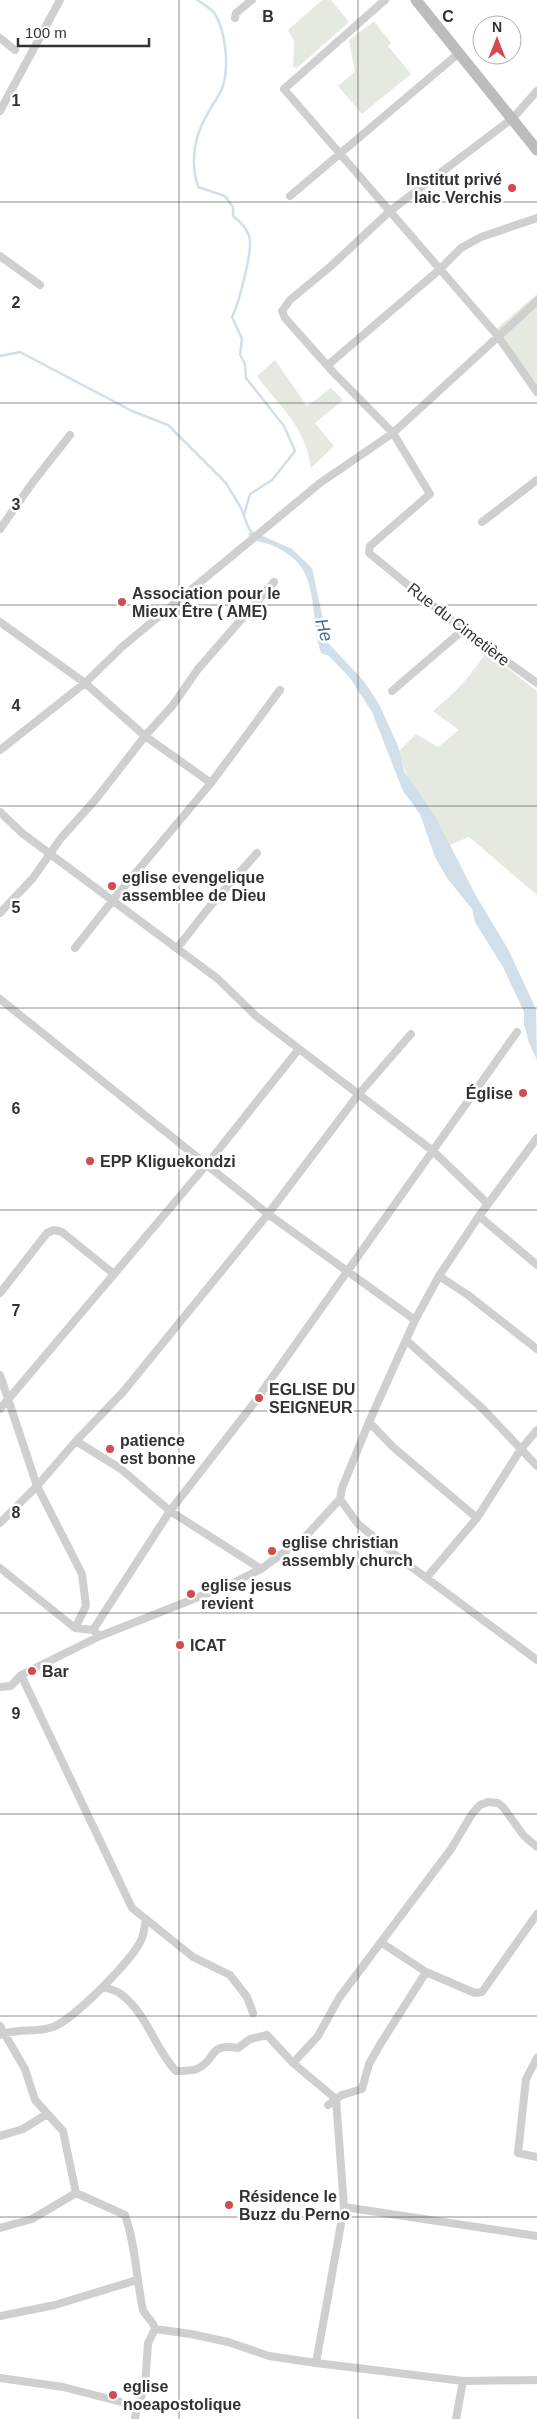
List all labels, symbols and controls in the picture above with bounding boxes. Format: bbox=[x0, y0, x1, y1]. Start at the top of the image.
text: B bbox=[262, 8, 274, 25]
text: C bbox=[442, 8, 454, 25]
scale bar bbox=[18, 15, 149, 47]
north arrow bbox=[472, 15, 522, 65]
text: N bbox=[492, 19, 502, 35]
text: 100 m bbox=[25, 24, 67, 41]
text: 1 bbox=[12, 92, 21, 109]
place label: Institut privé laic Verchis bbox=[406, 171, 502, 206]
marker: Institut privé laic Verchis bbox=[506, 182, 518, 194]
text: 2 bbox=[12, 294, 21, 311]
text: 3 bbox=[12, 496, 21, 513]
street label: Rue du Cimetière bbox=[404, 579, 513, 669]
place label: Association pour le Mieux Être ( AME) bbox=[132, 585, 281, 620]
marker: Association pour le Mieux Être ( AME) bbox=[116, 596, 128, 608]
water label: He bbox=[311, 616, 337, 644]
text: 4 bbox=[12, 697, 21, 714]
place label: eglise evengelique assemblee de Dieu bbox=[122, 869, 266, 904]
marker: eglise evengelique assemblee de Dieu bbox=[106, 880, 118, 892]
text: 5 bbox=[12, 899, 21, 916]
place label: Église bbox=[466, 1084, 513, 1102]
marker: Église bbox=[517, 1087, 529, 1099]
text: 6 bbox=[12, 1100, 21, 1117]
place label: EPP Kliguekondzi bbox=[100, 1153, 236, 1170]
marker: EPP Kliguekondzi bbox=[84, 1155, 96, 1167]
text: 7 bbox=[12, 1302, 21, 1319]
place label: EGLISE DU SEIGNEUR bbox=[269, 1381, 355, 1416]
marker: EGLISE DU SEIGNEUR bbox=[253, 1392, 265, 1404]
place label: patience est bonne bbox=[120, 1432, 196, 1467]
marker: patience est bonne bbox=[104, 1443, 116, 1455]
text: 8 bbox=[12, 1504, 21, 1521]
place label: eglise christian assembly church bbox=[282, 1534, 413, 1569]
marker: eglise christian assembly church bbox=[266, 1545, 278, 1557]
place label: eglise jesus revient bbox=[201, 1577, 292, 1612]
marker: eglise jesus revient bbox=[185, 1588, 197, 1600]
place label: ICAT bbox=[190, 1637, 226, 1654]
marker: ICAT bbox=[174, 1639, 186, 1651]
place label: Bar bbox=[42, 1663, 69, 1680]
marker: Bar bbox=[26, 1665, 38, 1677]
text: 9 bbox=[12, 1705, 21, 1722]
place label: Résidence le Buzz du Perno bbox=[239, 2188, 350, 2223]
marker: Résidence le Buzz du Perno bbox=[223, 2199, 235, 2211]
place label: eglise noeapostolique bbox=[123, 2378, 241, 2413]
marker: eglise noeapostolique bbox=[107, 2389, 119, 2401]

